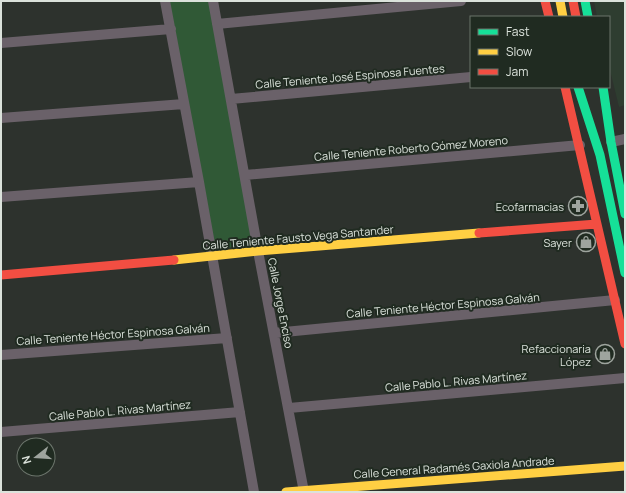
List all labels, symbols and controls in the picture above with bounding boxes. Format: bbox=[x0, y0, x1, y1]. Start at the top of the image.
legend bbox=[470, 16, 610, 88]
text: Fast bbox=[506, 23, 530, 40]
text: Slow bbox=[506, 43, 532, 60]
street label: Calle Teniente José Espinosa Fuentes bbox=[255, 60, 445, 92]
text: Jam bbox=[506, 63, 528, 80]
street label: Calle Teniente Roberto Gómez Moreno bbox=[313, 132, 509, 164]
pharmacy icon: Ecofarmacias bbox=[567, 195, 589, 217]
place label: Ecofarmacias bbox=[496, 199, 564, 214]
street label: Calle Teniente Fausto Vega Santander bbox=[202, 221, 394, 253]
shop icon: Sayer bbox=[575, 231, 597, 253]
place label: Sayer bbox=[543, 235, 572, 250]
street label: Calle Jorge Enciso bbox=[265, 257, 297, 350]
street label: Calle Teniente Héctor Espinosa Galván bbox=[346, 289, 540, 321]
street label: Calle Teniente Héctor Espinosa Galván bbox=[16, 320, 210, 348]
place label: Refaccionaria López bbox=[522, 341, 591, 369]
shop icon: Refaccionaria López bbox=[594, 343, 616, 365]
street label: Calle Pablo L. Rivas Martínez bbox=[384, 367, 528, 395]
street label: Calle Pablo L. Rivas Martínez bbox=[48, 396, 192, 424]
north arrow bbox=[16, 437, 56, 477]
street label: Calle General Radamés Gaxiola Andrade bbox=[353, 452, 555, 481]
text: N bbox=[18, 454, 34, 466]

